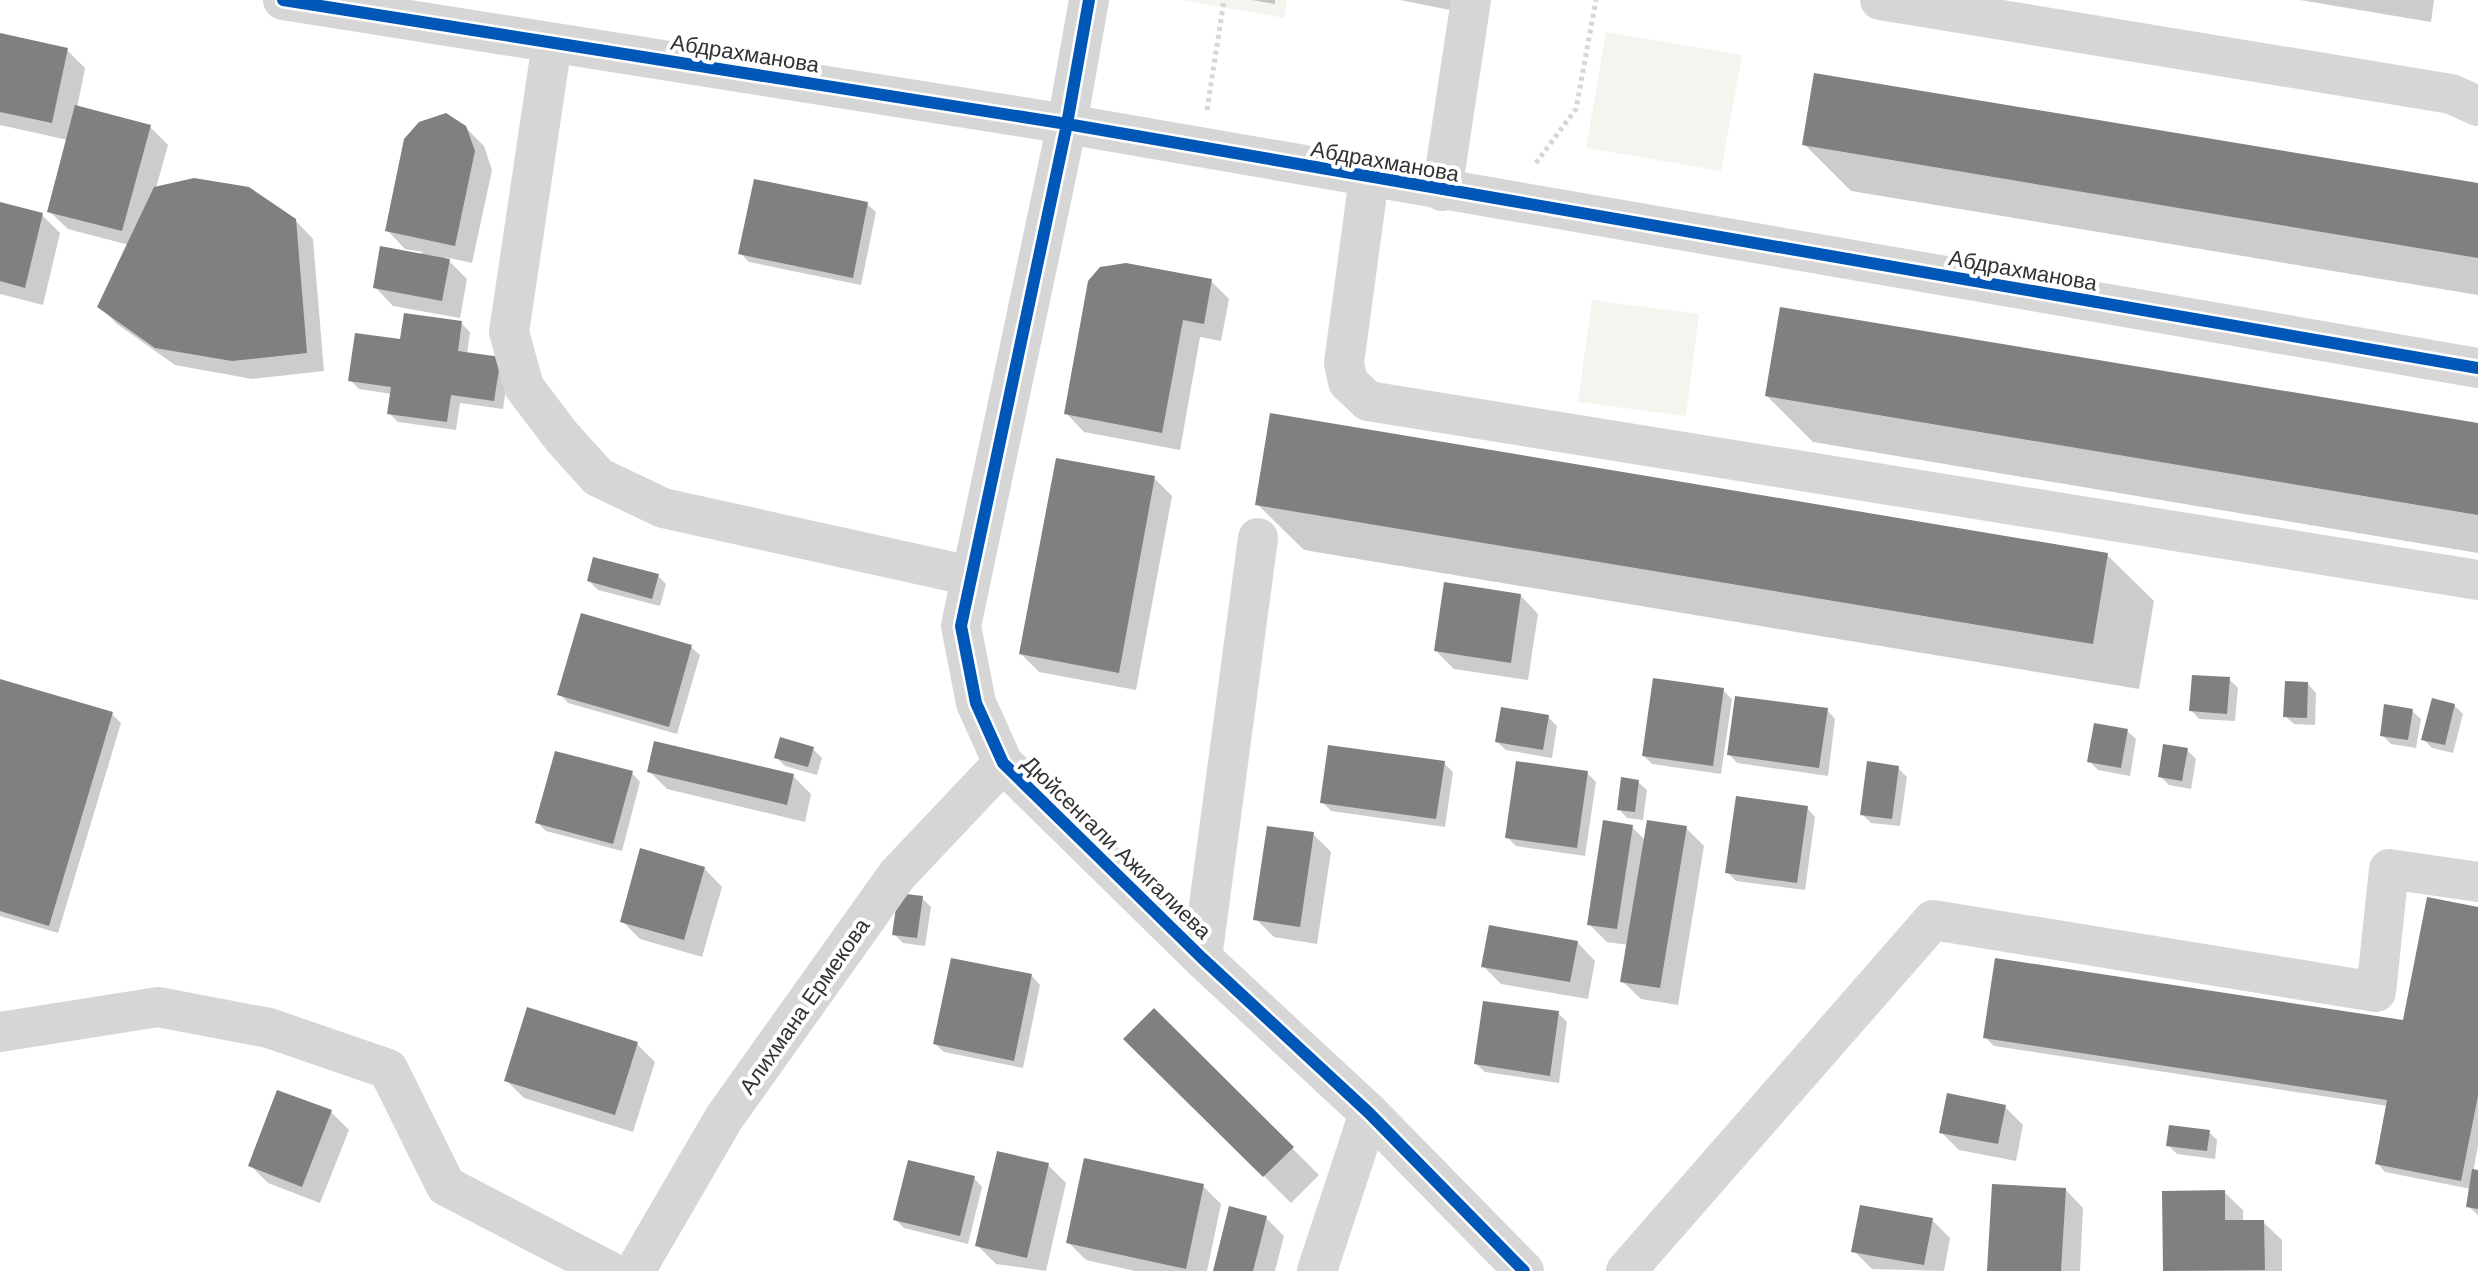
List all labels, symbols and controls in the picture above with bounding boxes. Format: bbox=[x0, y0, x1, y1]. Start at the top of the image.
street label: Абдрахманова bbox=[669, 29, 822, 78]
street label: Абдрахманова bbox=[1309, 136, 1462, 187]
street label: Абдрахманова bbox=[1947, 245, 2100, 296]
street label: Дюйсенгали Ажигалиева bbox=[1017, 751, 1217, 945]
street label: Алихмана Ермекова bbox=[734, 913, 875, 1099]

